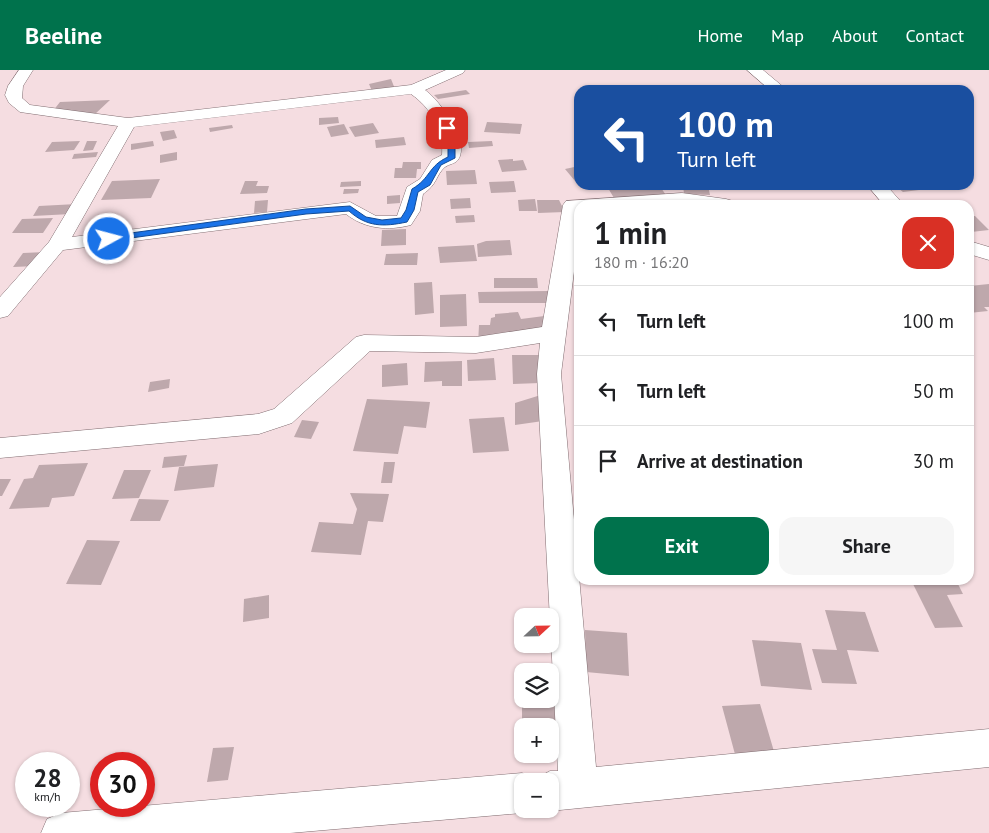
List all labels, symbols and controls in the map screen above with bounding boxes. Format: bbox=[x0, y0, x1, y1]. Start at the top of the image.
text: Beeline bbox=[25, 20, 102, 51]
text: Home bbox=[697, 24, 743, 47]
text: Map bbox=[771, 24, 804, 47]
text: About bbox=[832, 24, 878, 47]
text: Contact bbox=[906, 24, 964, 47]
text: 100 m bbox=[677, 101, 774, 147]
icon: left bbox=[594, 105, 659, 170]
pin bbox=[426, 107, 468, 149]
icon: arrive bbox=[433, 114, 461, 142]
text: Turn left bbox=[677, 145, 756, 173]
position arrow bbox=[82, 212, 134, 264]
text: 1 min bbox=[594, 213, 667, 252]
button: close bbox=[902, 217, 954, 269]
text: 180 m · 16:20 bbox=[594, 252, 689, 272]
icon: left bbox=[594, 307, 622, 335]
text: Turn left bbox=[637, 309, 706, 333]
text: 100 m bbox=[902, 309, 954, 333]
icon: left bbox=[594, 377, 622, 405]
text: Turn left bbox=[637, 379, 706, 403]
text: 50 m bbox=[913, 379, 954, 403]
icon: arrive bbox=[594, 447, 622, 475]
text: Arrive at destination bbox=[637, 449, 803, 473]
text: 30 m bbox=[913, 449, 954, 473]
button: Exit bbox=[594, 517, 769, 575]
button: Share bbox=[779, 517, 954, 575]
north arrow bbox=[514, 608, 559, 652]
map controls bbox=[514, 608, 559, 818]
button: layers bbox=[514, 663, 559, 708]
button: + bbox=[514, 718, 559, 763]
speed limit sign: 30 bbox=[90, 752, 155, 817]
text: 28 bbox=[33, 762, 62, 794]
button: − bbox=[514, 773, 559, 818]
text: km/h bbox=[34, 789, 61, 804]

